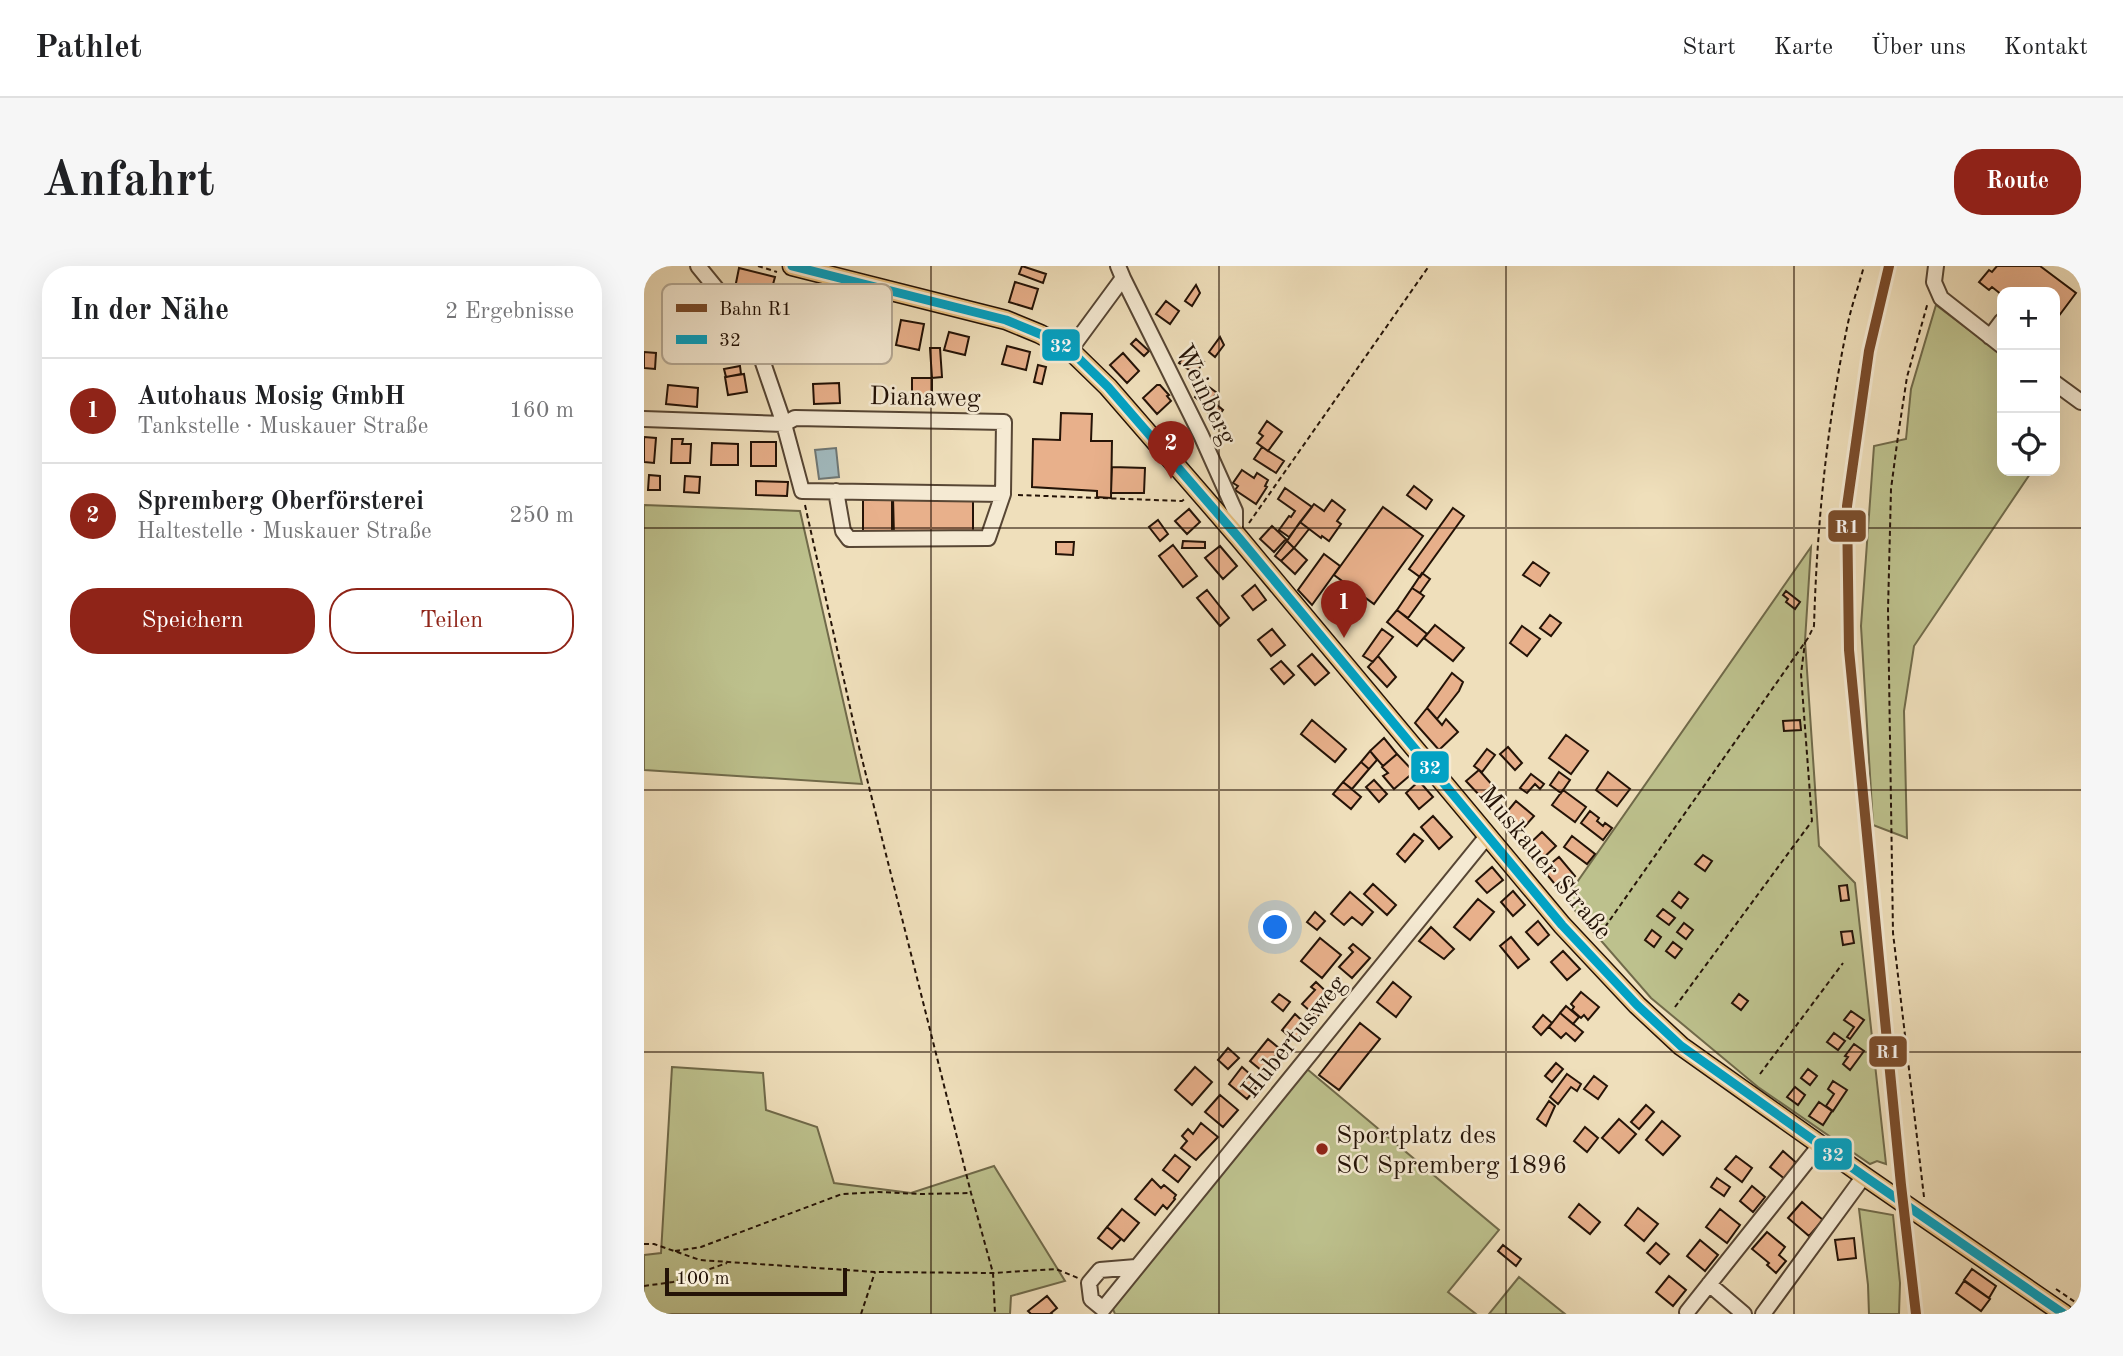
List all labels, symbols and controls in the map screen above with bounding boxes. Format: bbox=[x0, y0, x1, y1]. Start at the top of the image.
text: Pathlet bbox=[35, 32, 142, 65]
text: Start bbox=[1682, 36, 1736, 60]
text: Karte bbox=[1774, 36, 1833, 60]
text: Über uns bbox=[1871, 36, 1966, 60]
text: Kontakt bbox=[2004, 36, 2088, 60]
button: Route bbox=[1954, 149, 2081, 215]
text: Anfahrt bbox=[42, 158, 215, 207]
legend bbox=[662, 284, 892, 364]
map controls bbox=[1997, 287, 2060, 476]
button: + bbox=[1997, 287, 2060, 350]
text: In der Nähe bbox=[70, 296, 229, 326]
text: 2 Ergebnisse bbox=[445, 300, 574, 323]
text: Bahn R1 bbox=[719, 301, 792, 320]
line badge: 32 bbox=[1041, 328, 1081, 362]
text: 32 bbox=[719, 332, 741, 351]
text: 32 bbox=[1050, 338, 1072, 357]
street label: Weinberg bbox=[1170, 341, 1241, 449]
button: − bbox=[1997, 350, 2060, 413]
text: Autohaus Mosig GmbH bbox=[137, 384, 405, 410]
street label: Dianaweg bbox=[869, 384, 981, 412]
text: 1 bbox=[86, 399, 100, 422]
text: 160 m bbox=[509, 399, 574, 422]
button: locate bbox=[1997, 413, 2060, 476]
text: Tankstelle · Muskauer Straße bbox=[137, 415, 428, 438]
pin: 2 bbox=[1148, 421, 1194, 479]
text: Spremberg Oberförsterei bbox=[137, 489, 424, 515]
text: 2 bbox=[86, 504, 100, 527]
text: 250 m bbox=[509, 504, 574, 527]
line badge: R1 bbox=[1827, 509, 1867, 543]
text: R1 bbox=[1835, 519, 1859, 538]
text: Haltestelle · Muskauer Straße bbox=[137, 520, 432, 543]
pin: 1 bbox=[1321, 580, 1367, 638]
button: Speichern bbox=[70, 588, 315, 654]
button: Teilen bbox=[329, 588, 574, 654]
line badge: 32 bbox=[1410, 750, 1450, 784]
text: 32 bbox=[1419, 760, 1441, 779]
street label: Muskauer Straße bbox=[1473, 782, 1616, 945]
your location bbox=[1258, 910, 1292, 944]
street label: Hubertusweg bbox=[1237, 971, 1352, 1104]
line badge: R1 bbox=[1868, 1035, 1908, 1068]
text: R1 bbox=[1876, 1044, 1900, 1063]
place label: Sportplatz des SC Spremberg 1896 bbox=[1336, 1123, 1567, 1179]
line badge: 32 bbox=[1813, 1137, 1853, 1171]
marker: Sportplatz des SC Spremberg 1896 bbox=[1314, 1141, 1330, 1157]
text: 32 bbox=[1822, 1147, 1844, 1166]
scale bar bbox=[665, 1265, 847, 1297]
text: 100 m bbox=[676, 1270, 729, 1289]

